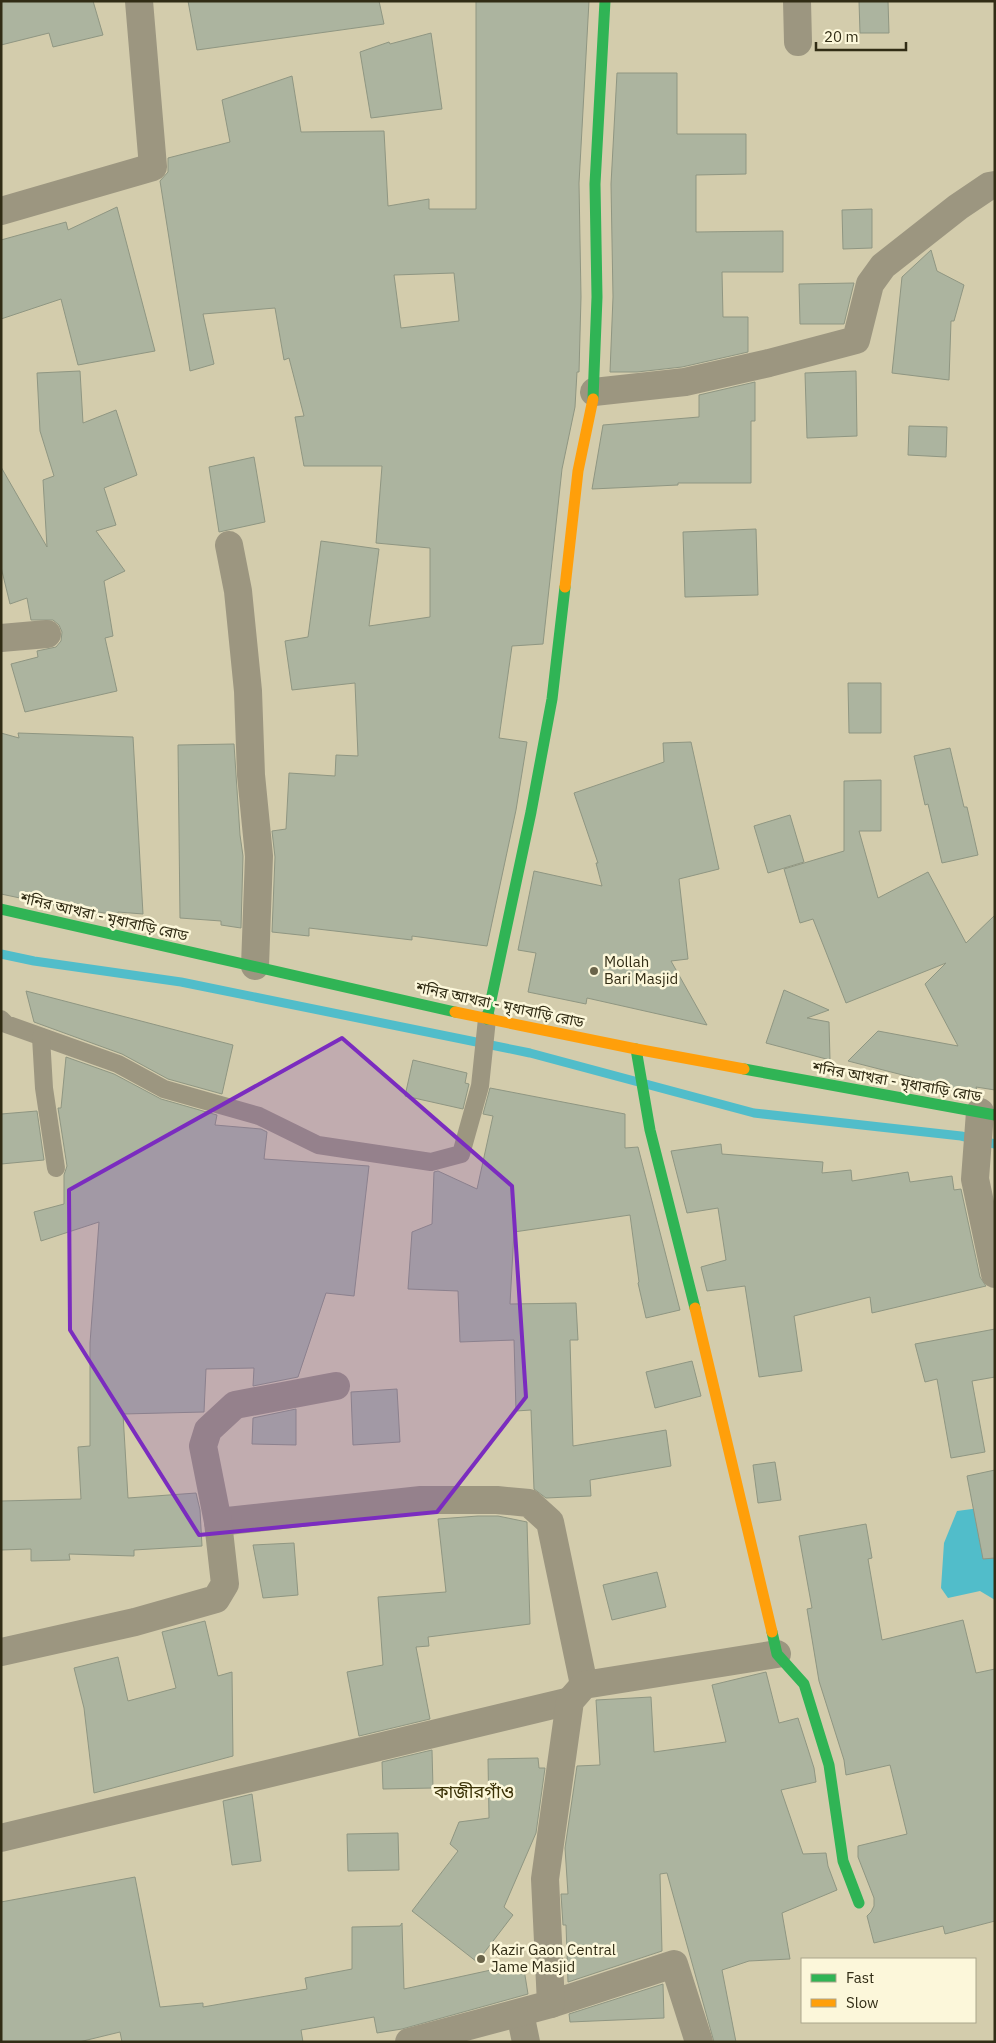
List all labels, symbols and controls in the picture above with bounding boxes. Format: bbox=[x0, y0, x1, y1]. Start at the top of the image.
scale bar bbox=[816, 20, 906, 52]
text: 20 m bbox=[824, 27, 859, 46]
street label: শনির আখরা - মৃধাবাড়ি রোড bbox=[18, 888, 190, 945]
place label: Mollah Bari Masjid bbox=[604, 952, 678, 988]
marker: Mollah Bari Masjid bbox=[588, 965, 600, 977]
street label: শনির আখরা - মৃধাবাড়ি রোড bbox=[413, 977, 586, 1032]
street label: শনির আখরা - মৃধাবাড়ি রোড bbox=[810, 1057, 983, 1106]
district label: কাজীরগাঁও bbox=[433, 1780, 514, 1803]
place label: Kazir Gaon Central Jame Masjid bbox=[491, 1940, 616, 1976]
marker: Kazir Gaon Central Jame Masjid bbox=[475, 1953, 487, 1965]
legend bbox=[801, 1958, 976, 2023]
text: Fast bbox=[846, 1968, 874, 1987]
text: Slow bbox=[846, 1993, 879, 2012]

